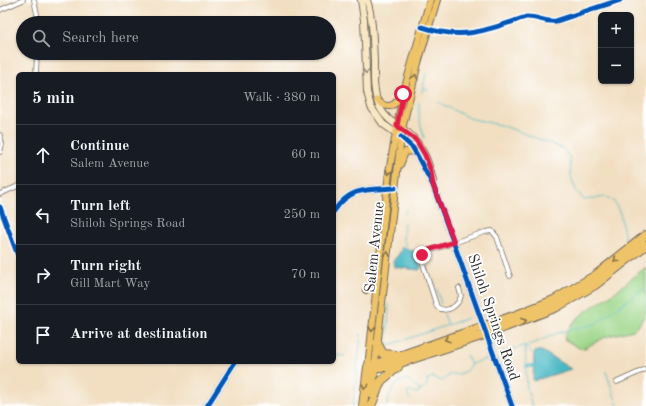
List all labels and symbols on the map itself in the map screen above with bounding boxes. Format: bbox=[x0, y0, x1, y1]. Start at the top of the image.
one-way arrow bbox=[362, 68, 371, 74]
one-way arrow bbox=[410, 74, 418, 81]
route start bbox=[394, 85, 412, 103]
one-way arrow bbox=[385, 169, 394, 175]
street label: Salem Avenue bbox=[363, 201, 388, 293]
route end bbox=[413, 246, 431, 264]
one-way arrow bbox=[383, 251, 392, 257]
street label: Shiloh Springs Road bbox=[464, 252, 521, 383]
one-way arrow bbox=[613, 255, 620, 262]
one-way arrow bbox=[520, 317, 527, 326]
one-way arrow bbox=[367, 326, 376, 332]
one-way arrow bbox=[444, 334, 451, 343]
one-way arrow bbox=[361, 383, 370, 390]

